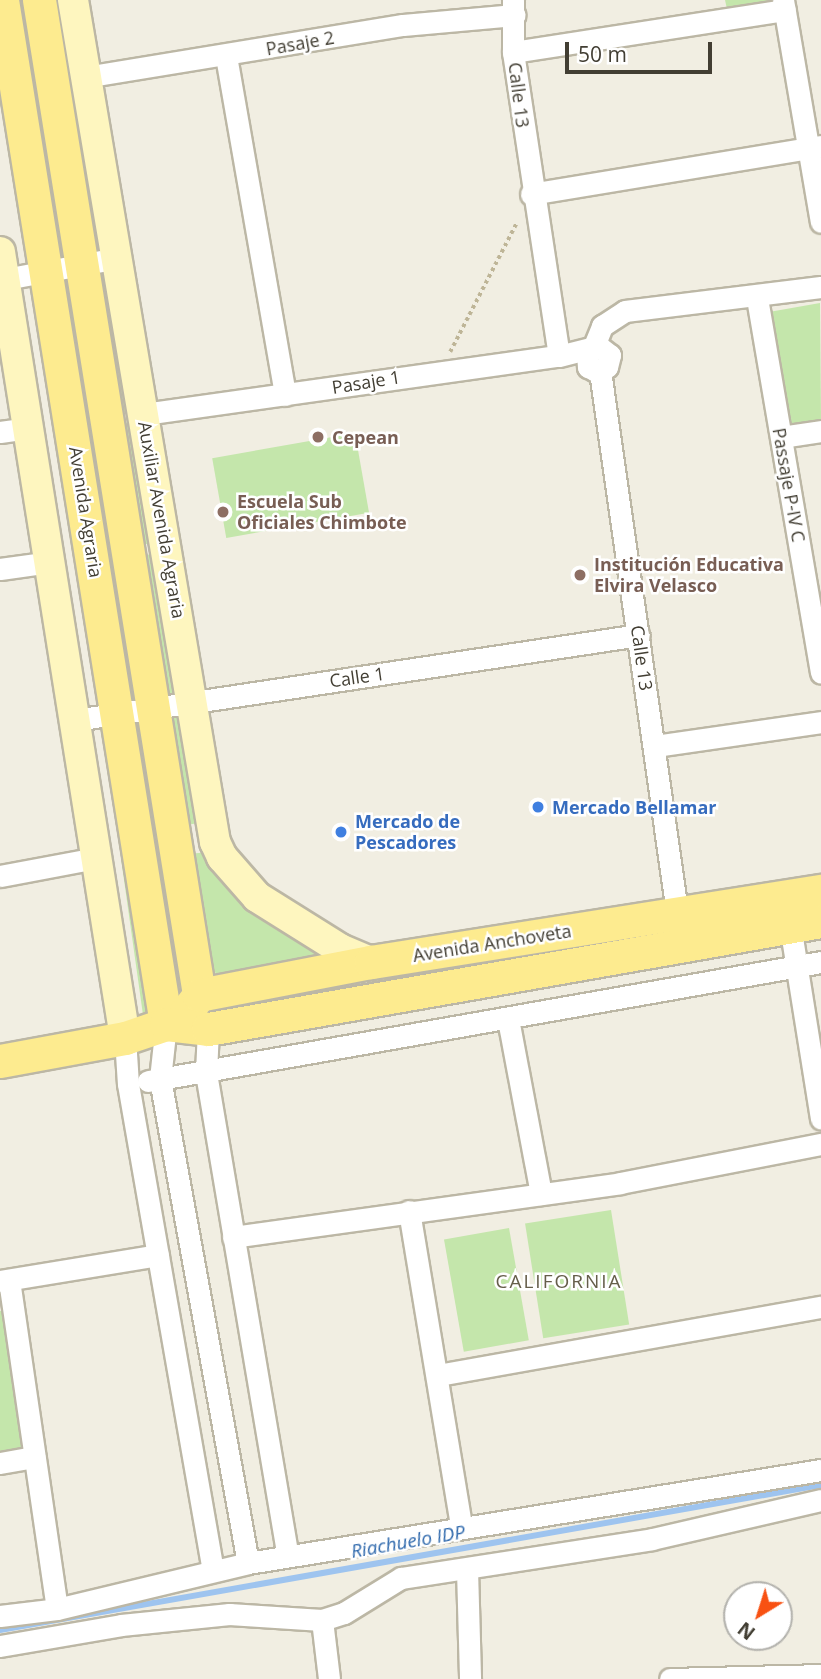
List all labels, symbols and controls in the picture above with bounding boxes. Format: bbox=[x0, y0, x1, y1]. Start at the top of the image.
street label: Pasaje 2 bbox=[264, 26, 336, 60]
scale bar bbox=[569, 28, 716, 72]
text: 50 m bbox=[578, 40, 627, 68]
street label: Calle 13 bbox=[504, 61, 534, 129]
street label: Pasaje 1 bbox=[330, 366, 402, 398]
street label: Auxiliar Avenida Agraria bbox=[134, 420, 190, 620]
place label: Cepean bbox=[332, 426, 399, 448]
street label: Passaje P-IV C bbox=[768, 426, 810, 544]
marker: Cepean bbox=[310, 429, 326, 445]
street label: Avenida Agraria bbox=[65, 445, 107, 579]
place label: Escuela Sub Oficiales Chimbote bbox=[237, 491, 407, 534]
marker: Escuela Sub Oficiales Chimbote bbox=[215, 504, 231, 520]
place label: Institución Educativa Elvira Velasco bbox=[594, 554, 784, 596]
marker: Institución Educativa Elvira Velasco bbox=[572, 567, 588, 583]
street label: Calle 13 bbox=[627, 624, 657, 692]
street label: Calle 1 bbox=[328, 662, 386, 692]
place label: Mercado Bellamar bbox=[552, 796, 716, 818]
marker: Mercado Bellamar bbox=[530, 799, 546, 815]
place label: Mercado de Pescadores bbox=[355, 811, 460, 854]
marker: Mercado de Pescadores bbox=[333, 824, 349, 840]
street label: Avenida Anchoveta bbox=[411, 920, 573, 966]
district label: CALIFORNIA bbox=[497, 1271, 621, 1293]
water label: Riachuelo IDP bbox=[349, 1521, 467, 1563]
north arrow bbox=[723, 1581, 793, 1651]
text: N bbox=[732, 1616, 760, 1646]

